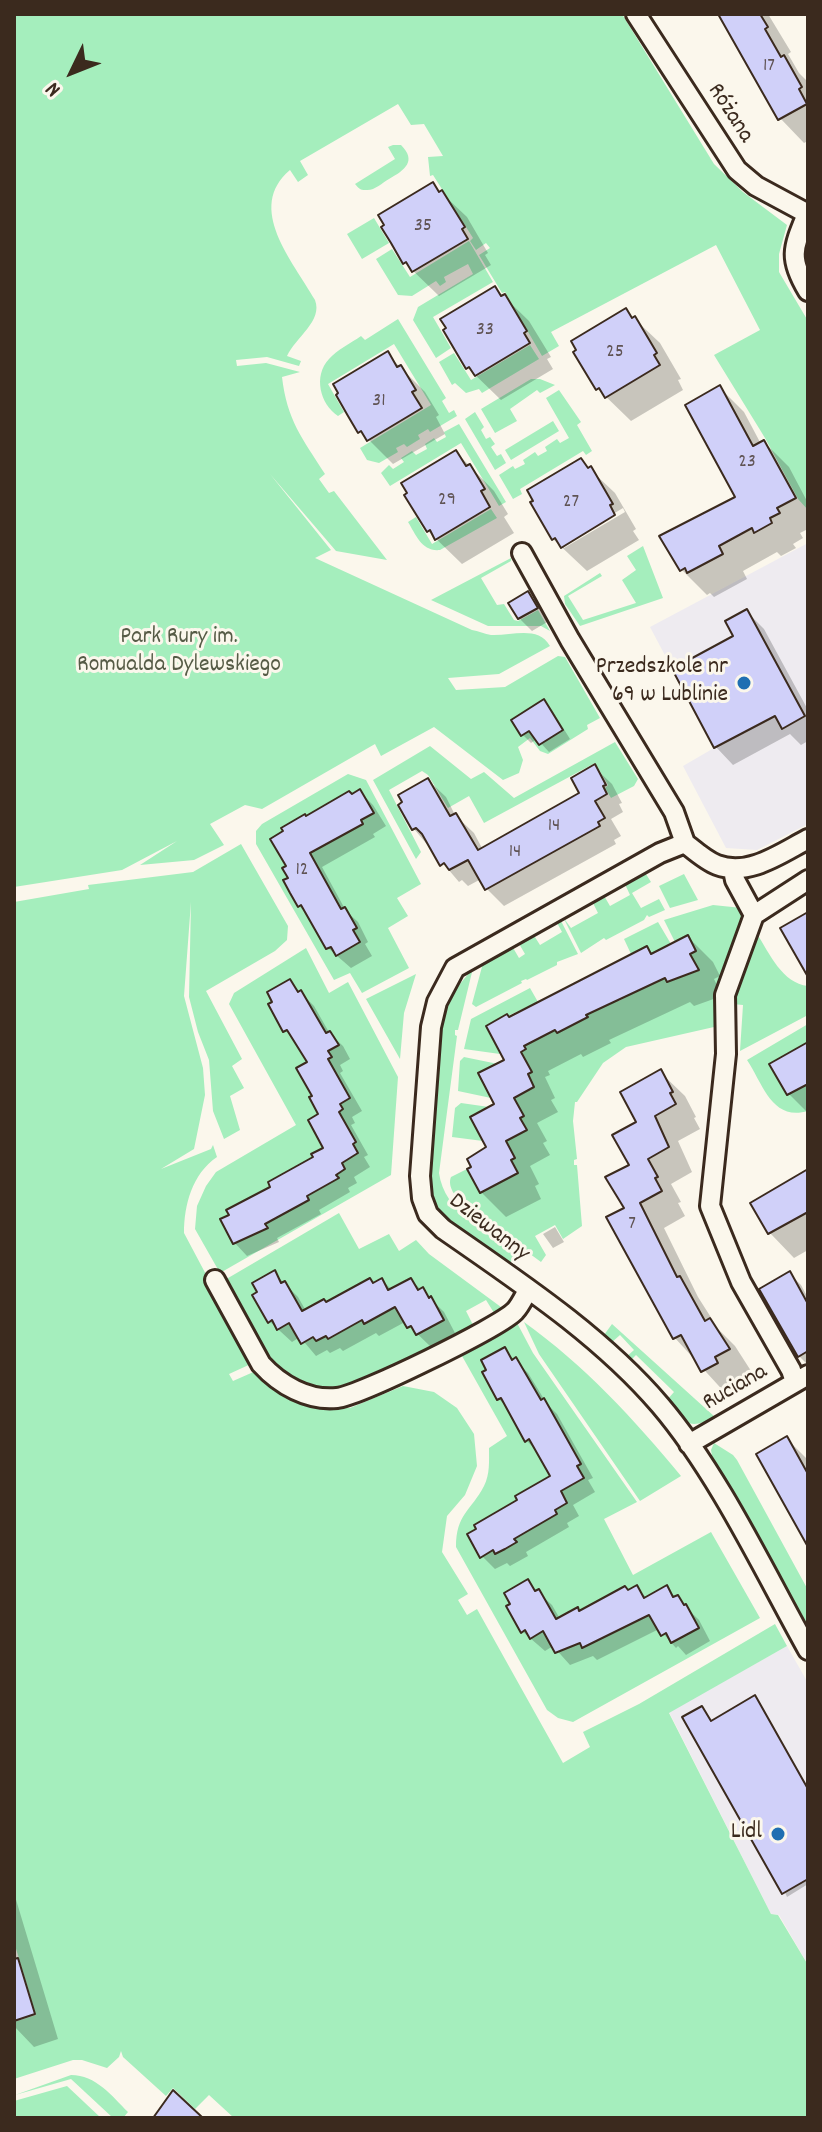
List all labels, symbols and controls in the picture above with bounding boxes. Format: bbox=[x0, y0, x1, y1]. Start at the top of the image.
north arrow bbox=[32, 32, 112, 112]
house number: 17 bbox=[763, 55, 775, 79]
text: N bbox=[39, 74, 69, 103]
street label: Różana bbox=[699, 79, 759, 149]
house number: 35 bbox=[414, 215, 432, 239]
house number: 33 bbox=[476, 319, 494, 343]
house number: 25 bbox=[606, 341, 624, 365]
house number: 31 bbox=[372, 390, 386, 414]
house number: 23 bbox=[738, 451, 756, 475]
house number: 29 bbox=[438, 489, 456, 513]
house number: 27 bbox=[563, 491, 579, 515]
park label: Park Rury im. Romualda Dylewskiego bbox=[77, 625, 281, 681]
place label: Przedszkole nr 69 w Lublinie bbox=[596, 655, 728, 711]
marker: Przedszkole nr 69 w Lublinie bbox=[735, 674, 753, 692]
house number: 14 bbox=[548, 815, 560, 839]
house number: 14 bbox=[509, 841, 521, 865]
house number: 12 bbox=[295, 859, 309, 883]
street label: Dziewanny bbox=[442, 1188, 534, 1270]
house number: 7 bbox=[628, 1213, 636, 1237]
street label: Ruciana bbox=[699, 1359, 773, 1419]
place label: Lidl bbox=[731, 1820, 762, 1848]
marker: Lidl bbox=[769, 1825, 787, 1843]

